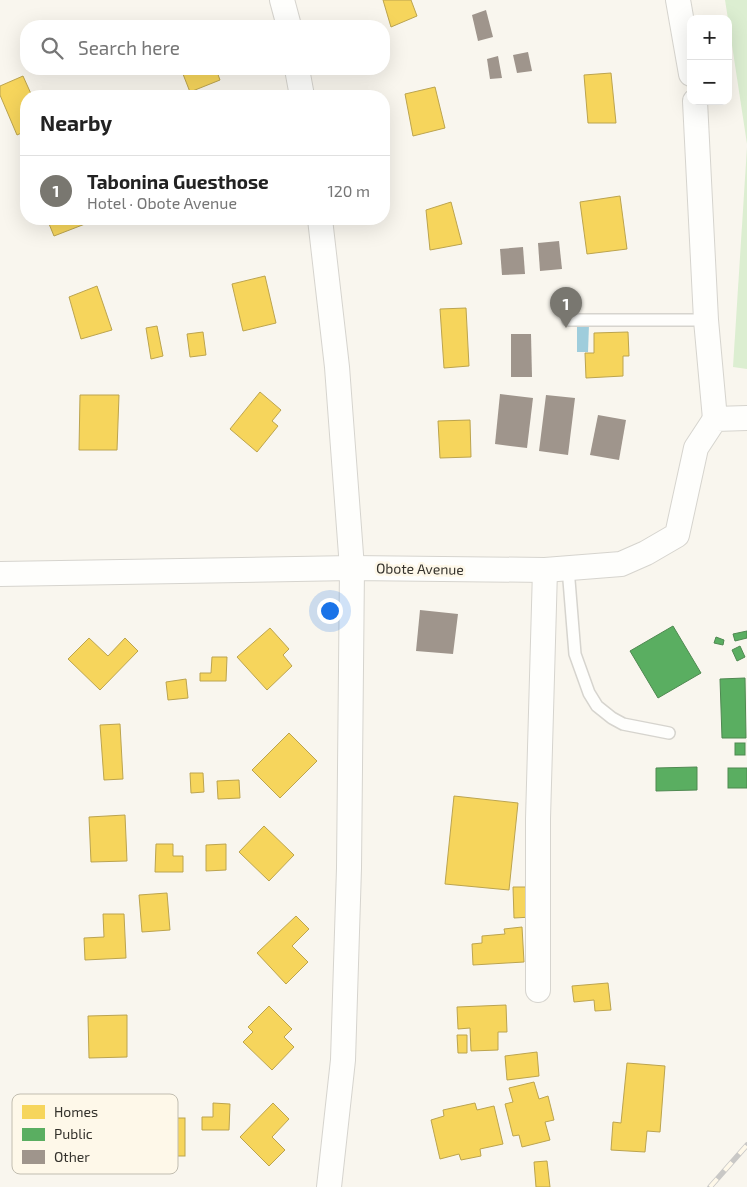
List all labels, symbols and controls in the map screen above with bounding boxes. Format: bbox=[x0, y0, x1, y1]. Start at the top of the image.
map controls bbox=[687, 15, 732, 105]
button: + bbox=[687, 15, 732, 60]
search box bbox=[20, 20, 390, 75]
icon: search bbox=[38, 34, 66, 62]
text: Search here bbox=[78, 36, 180, 59]
button: − bbox=[687, 60, 732, 105]
text: Nearby bbox=[40, 110, 112, 135]
text: Tabonina Guesthose bbox=[87, 170, 269, 193]
text: 1 bbox=[53, 181, 59, 200]
text: 120 m bbox=[327, 181, 370, 200]
text: Hotel · Obote Avenue bbox=[87, 193, 237, 212]
pin: 1 bbox=[550, 287, 582, 328]
street label: Obote Avenue bbox=[376, 559, 464, 578]
your location bbox=[317, 598, 343, 624]
legend bbox=[12, 1094, 178, 1174]
text: Homes bbox=[54, 1103, 98, 1120]
text: Public bbox=[54, 1125, 93, 1142]
text: Other bbox=[54, 1148, 90, 1165]

